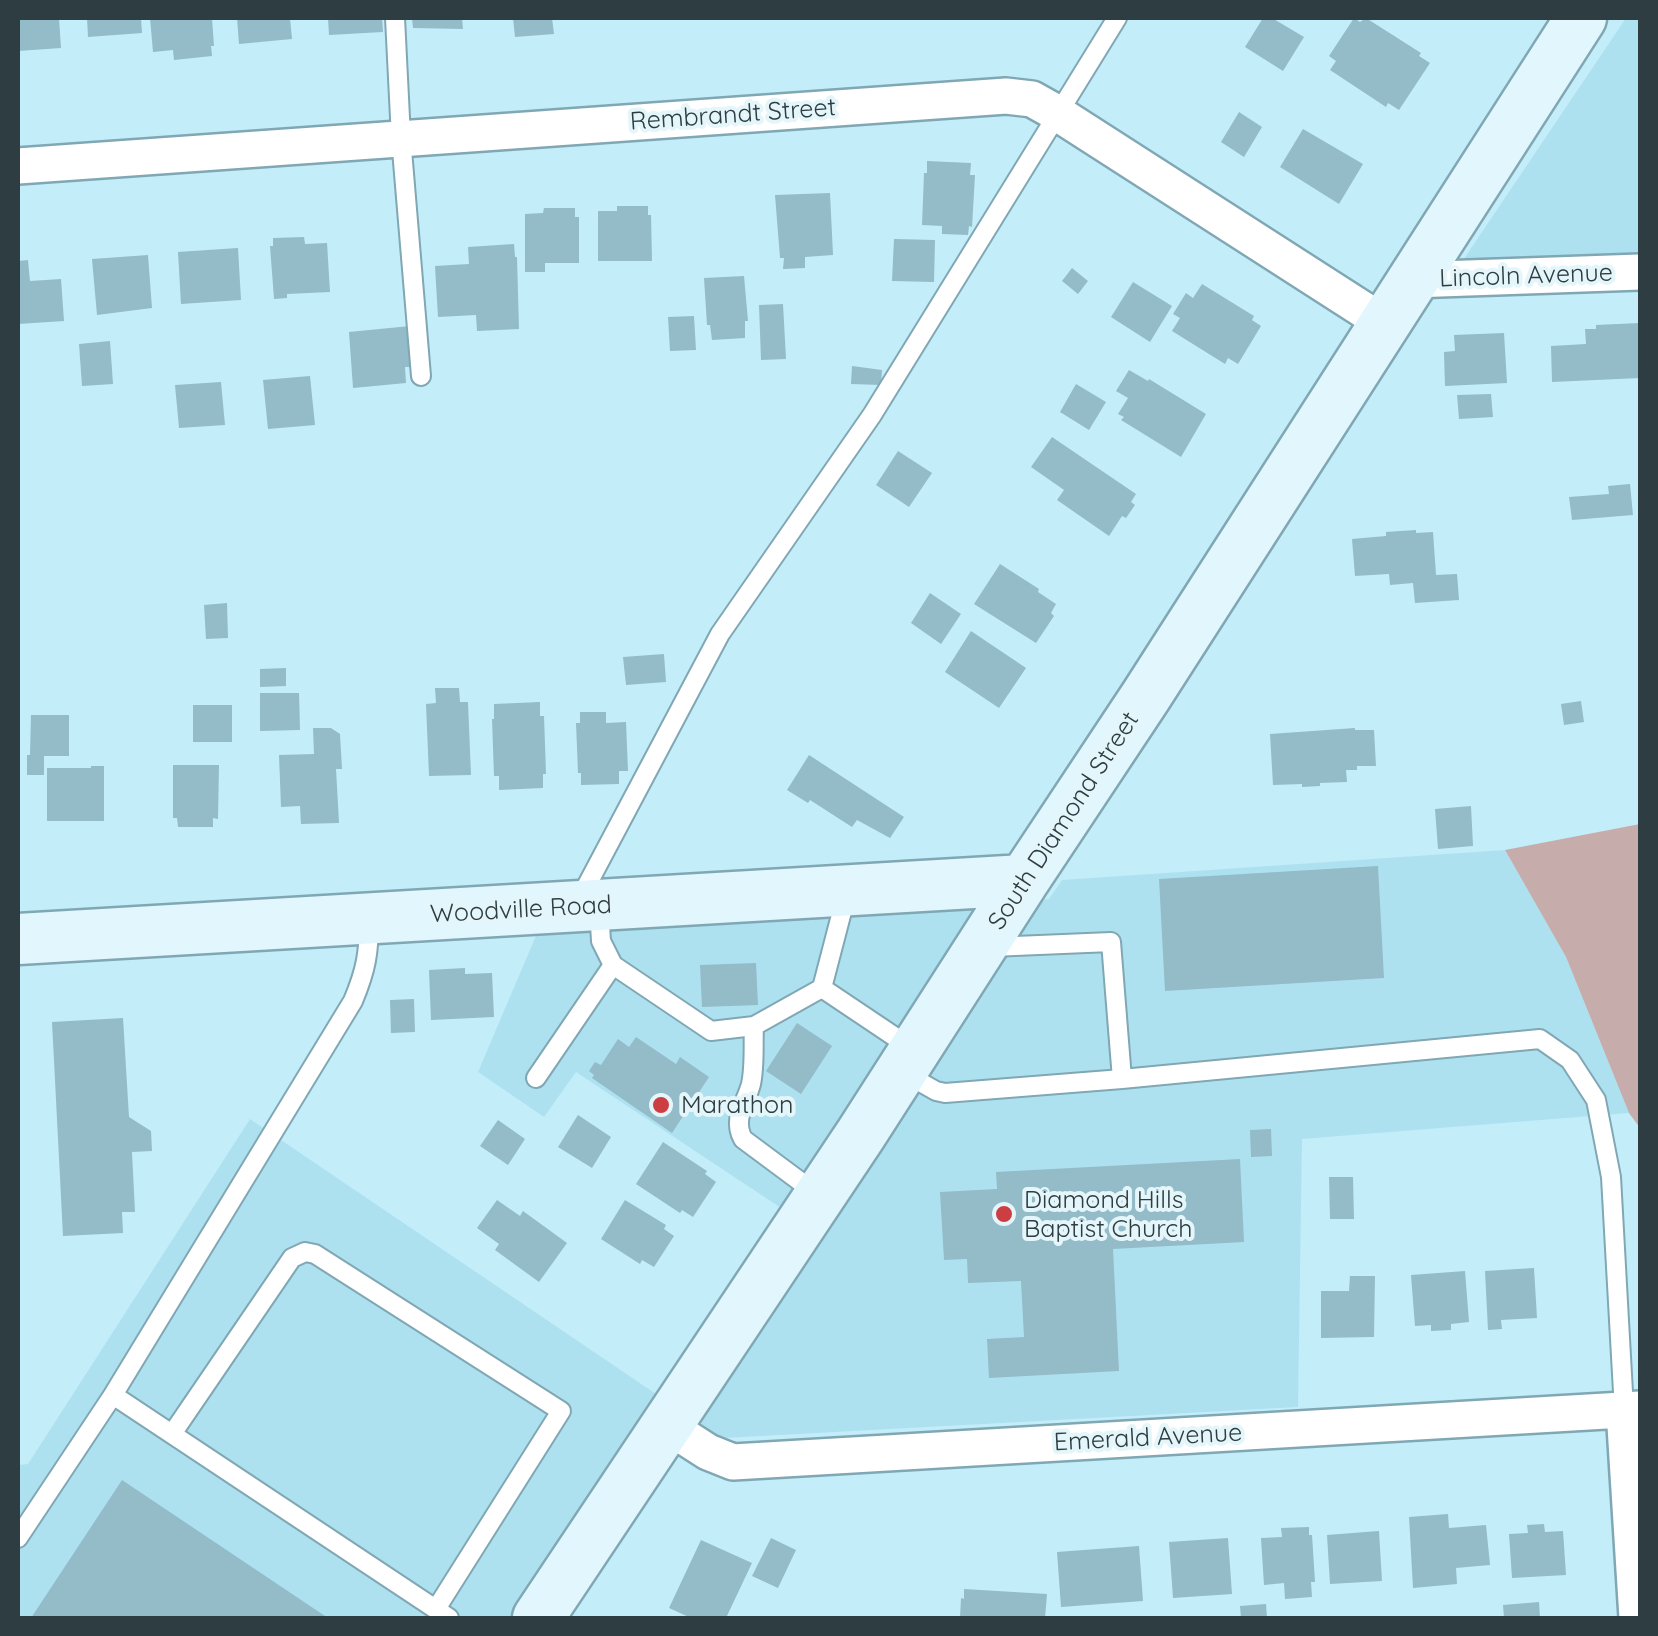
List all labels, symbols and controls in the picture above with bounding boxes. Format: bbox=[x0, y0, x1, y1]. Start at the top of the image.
street label: Rembrandt Street bbox=[629, 93, 837, 137]
street label: Lincoln Avenue bbox=[1439, 258, 1613, 294]
street label: South Diamond Street bbox=[982, 706, 1146, 936]
street label: Woodville Road bbox=[429, 890, 613, 930]
place label: Marathon bbox=[681, 1090, 794, 1120]
marker: Marathon bbox=[650, 1094, 672, 1116]
place label: Diamond Hills Baptist Church bbox=[1024, 1185, 1192, 1244]
marker: Diamond Hills Baptist Church bbox=[993, 1203, 1015, 1225]
street label: Emerald Avenue bbox=[1053, 1418, 1243, 1458]

